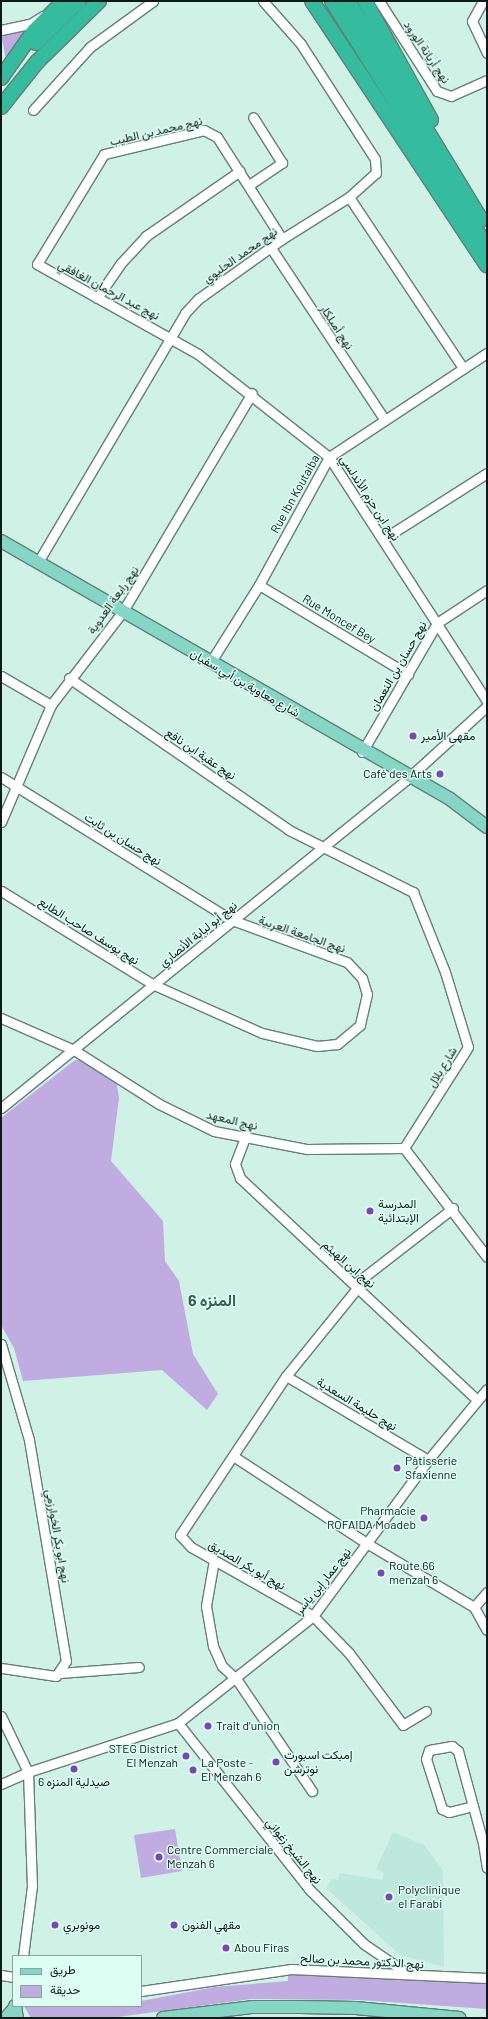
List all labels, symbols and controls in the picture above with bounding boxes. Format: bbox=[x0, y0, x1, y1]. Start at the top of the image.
street label: نهج أريانة الورود bbox=[401, 18, 453, 86]
street label: نهج محمد بن الطيب bbox=[108, 113, 204, 149]
street label: نهج محمد الحليوي bbox=[200, 224, 280, 286]
street label: نهج عبد الرحمان الغافقي bbox=[56, 257, 162, 323]
street label: نهج أميلكار bbox=[317, 302, 357, 352]
street label: Rue Ibn Koutaiba bbox=[268, 452, 322, 536]
street label: نهج ابن حزم الأندلسي bbox=[337, 452, 403, 544]
street label: نهج رابعة العدوية bbox=[84, 563, 142, 637]
street label: Rue Moncef Bey bbox=[300, 592, 378, 646]
street label: نهج حسان بن النعمان bbox=[366, 618, 430, 714]
street label: شارع معاوية بن أبي سفيان bbox=[188, 646, 302, 720]
street label: نهج عقبة ابن نافع bbox=[163, 725, 239, 783]
place label: مقهى الأمير bbox=[421, 729, 475, 743]
marker: مقهى الأمير bbox=[408, 731, 418, 741]
place label: Café des Arts bbox=[363, 767, 432, 781]
marker: Café des Arts bbox=[435, 769, 445, 779]
street label: نهج حسان بن ثابت bbox=[82, 810, 164, 868]
street label: نهج يوسف صاحب الطابع bbox=[36, 894, 142, 968]
street label: نهج أبو لبابة الأنصاري bbox=[156, 898, 240, 970]
street label: نهج الجامعة العربية bbox=[257, 912, 347, 956]
street label: شارع بلال bbox=[424, 1044, 460, 1090]
street label: نهج المعهد bbox=[205, 1107, 259, 1133]
place label: المدرسة الإبتدائية bbox=[378, 1197, 419, 1225]
marker: المدرسة الإبتدائية bbox=[365, 1206, 375, 1216]
street label: نهج ابن الهيثم bbox=[319, 1237, 379, 1291]
district label: المنزه 6 bbox=[188, 1290, 236, 1310]
street label: نهج حليمة السعدية bbox=[314, 1374, 400, 1434]
place label: Pâtisserie Sfaxienne bbox=[405, 1454, 457, 1482]
marker: Pâtisserie Sfaxienne bbox=[392, 1463, 402, 1473]
street label: نهج ابو بكر الخوارزمي bbox=[43, 1488, 73, 1584]
place label: Pharmacie ROFAIDA Moadeb bbox=[327, 1504, 416, 1532]
marker: Pharmacie ROFAIDA Moadeb bbox=[419, 1513, 429, 1523]
street label: نهج أبو بكر الصديق bbox=[206, 1537, 288, 1593]
street label: نهج عمار إبن ياسر bbox=[292, 1545, 354, 1617]
place label: Route 66 menzah 6 bbox=[389, 1559, 438, 1587]
marker: Route 66 menzah 6 bbox=[376, 1568, 386, 1578]
place label: Trait d'union bbox=[216, 1719, 280, 1733]
marker: Trait d'union bbox=[203, 1721, 213, 1731]
place label: STEG District El Menzah bbox=[109, 1742, 178, 1770]
place label: إمبكت اسبورت نوترشن bbox=[284, 1748, 352, 1776]
marker: STEG District El Menzah bbox=[181, 1751, 191, 1761]
place label: La Poste - El Menzah 6 bbox=[201, 1756, 261, 1784]
marker: إمبكت اسبورت نوترشن bbox=[271, 1757, 281, 1767]
marker: صيدلية المنزه 6 bbox=[69, 1764, 79, 1774]
marker: La Poste - El Menzah 6 bbox=[188, 1765, 198, 1775]
place label: صيدلية المنزه 6 bbox=[38, 1775, 110, 1789]
street label: نهج الشيخ زغواني bbox=[263, 1815, 325, 1887]
place label: Centre Commerciale Menzah 6 bbox=[167, 1843, 273, 1871]
marker: Centre Commerciale Menzah 6 bbox=[154, 1852, 164, 1862]
place label: Polyclinique el Farabi bbox=[398, 1883, 461, 1911]
marker: Polyclinique el Farabi bbox=[383, 1891, 395, 1903]
place label: مونوبري bbox=[63, 1918, 100, 1932]
place label: مقهي الفنون bbox=[182, 1918, 241, 1932]
marker: مونوبري bbox=[50, 1920, 60, 1930]
marker: مقهي الفنون bbox=[169, 1920, 179, 1930]
place label: Abou Firas bbox=[234, 1941, 289, 1955]
marker: Abou Firas bbox=[221, 1943, 231, 1953]
street label: نهج الدكتور محمد بن صالح bbox=[300, 1951, 424, 1971]
legend bbox=[12, 1955, 142, 2007]
text: طريق bbox=[50, 1962, 75, 1976]
text: حديقة bbox=[50, 1982, 80, 1996]

